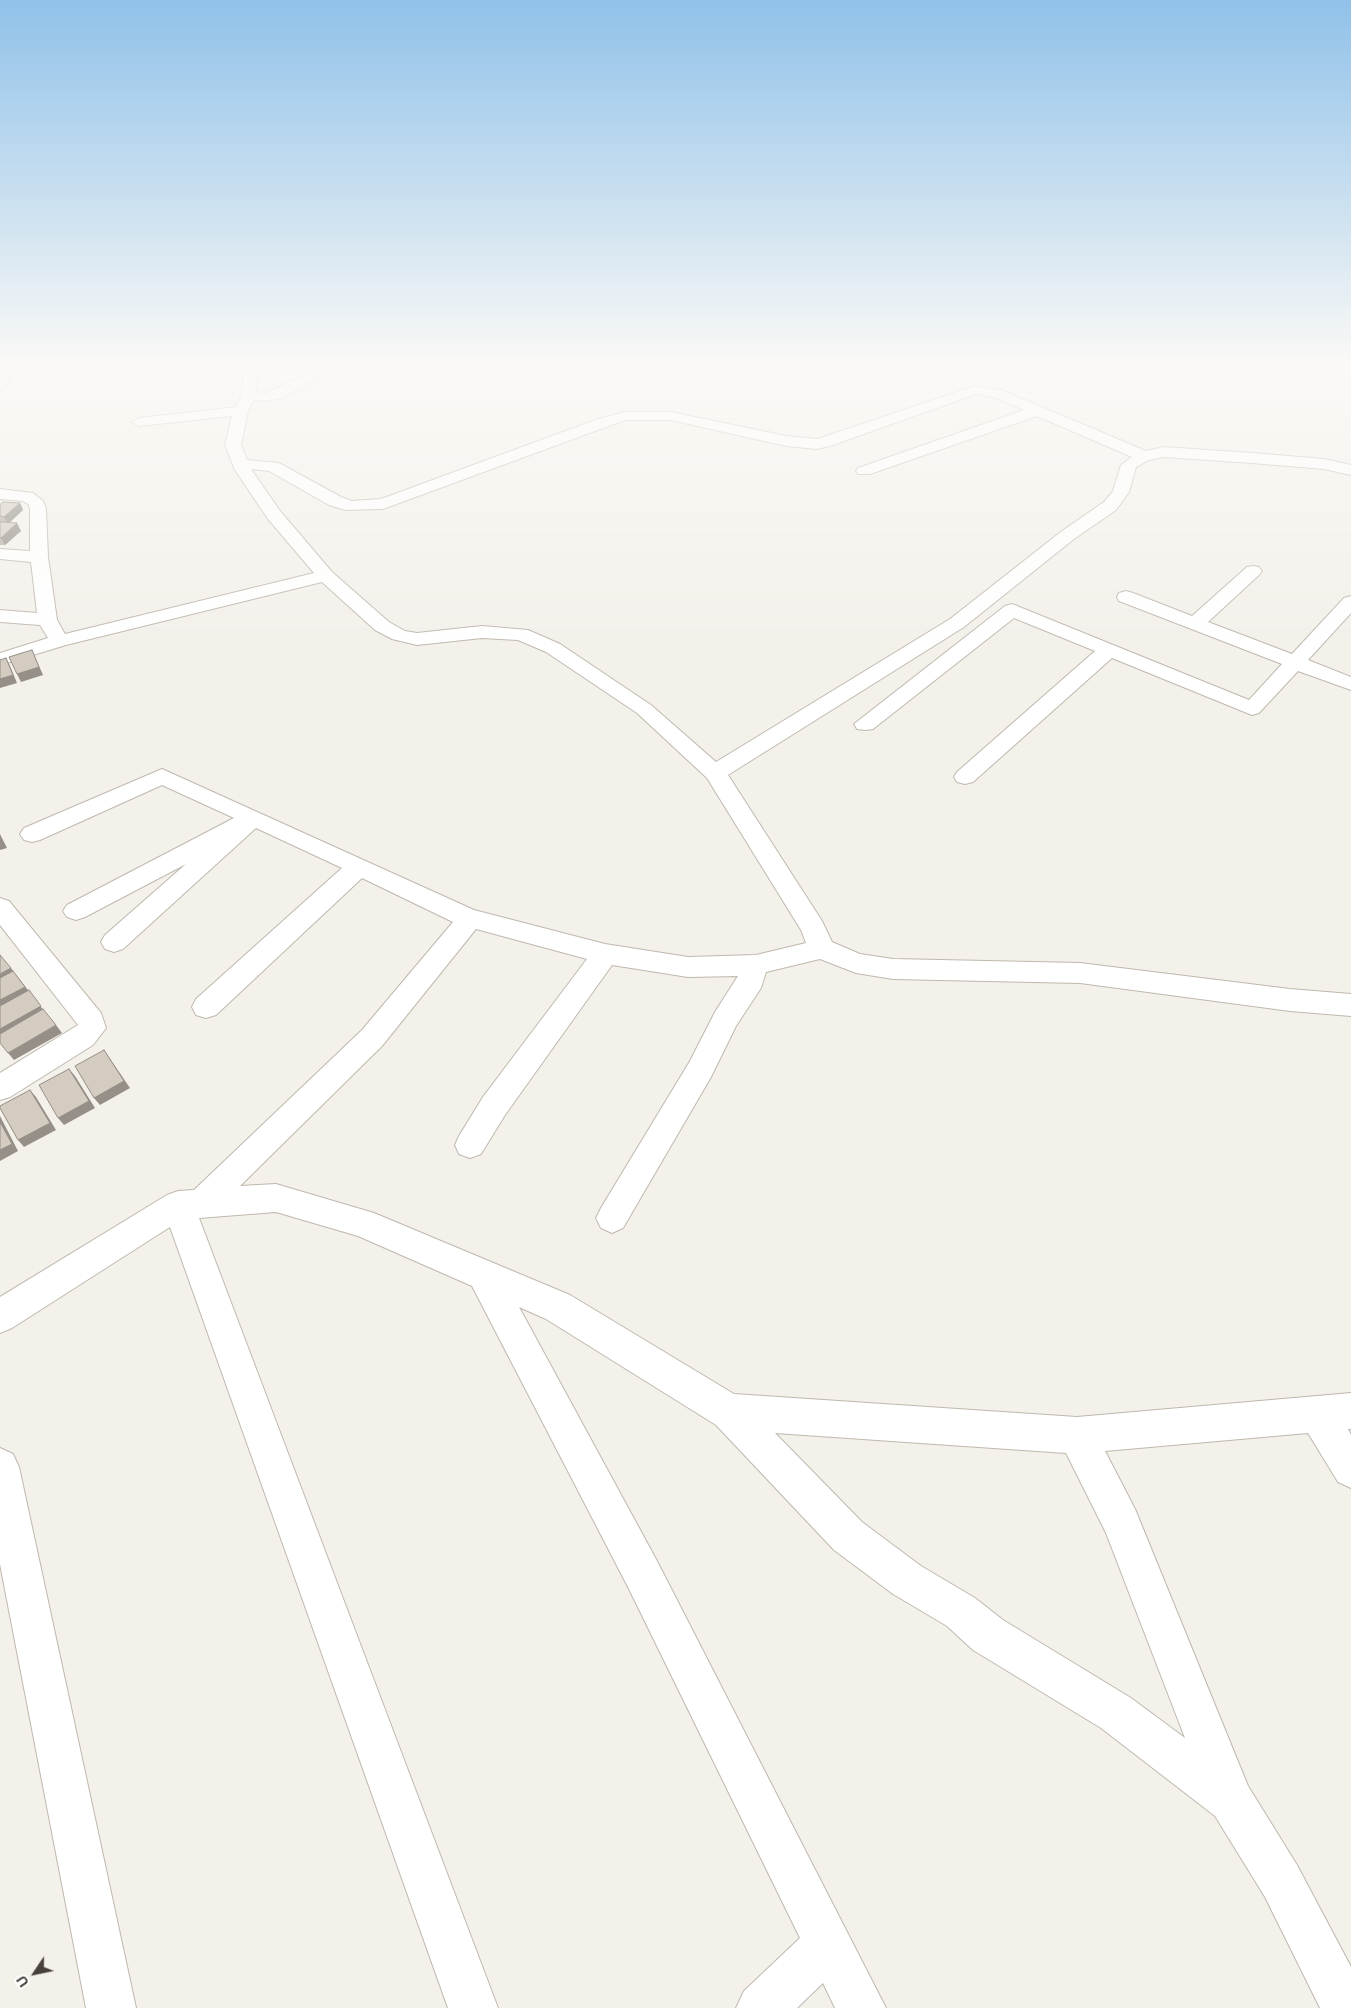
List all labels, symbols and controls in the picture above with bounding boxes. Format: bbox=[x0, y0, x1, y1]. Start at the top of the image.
north arrow bbox=[10, 1948, 60, 1998]
text: U bbox=[13, 1973, 32, 1990]

